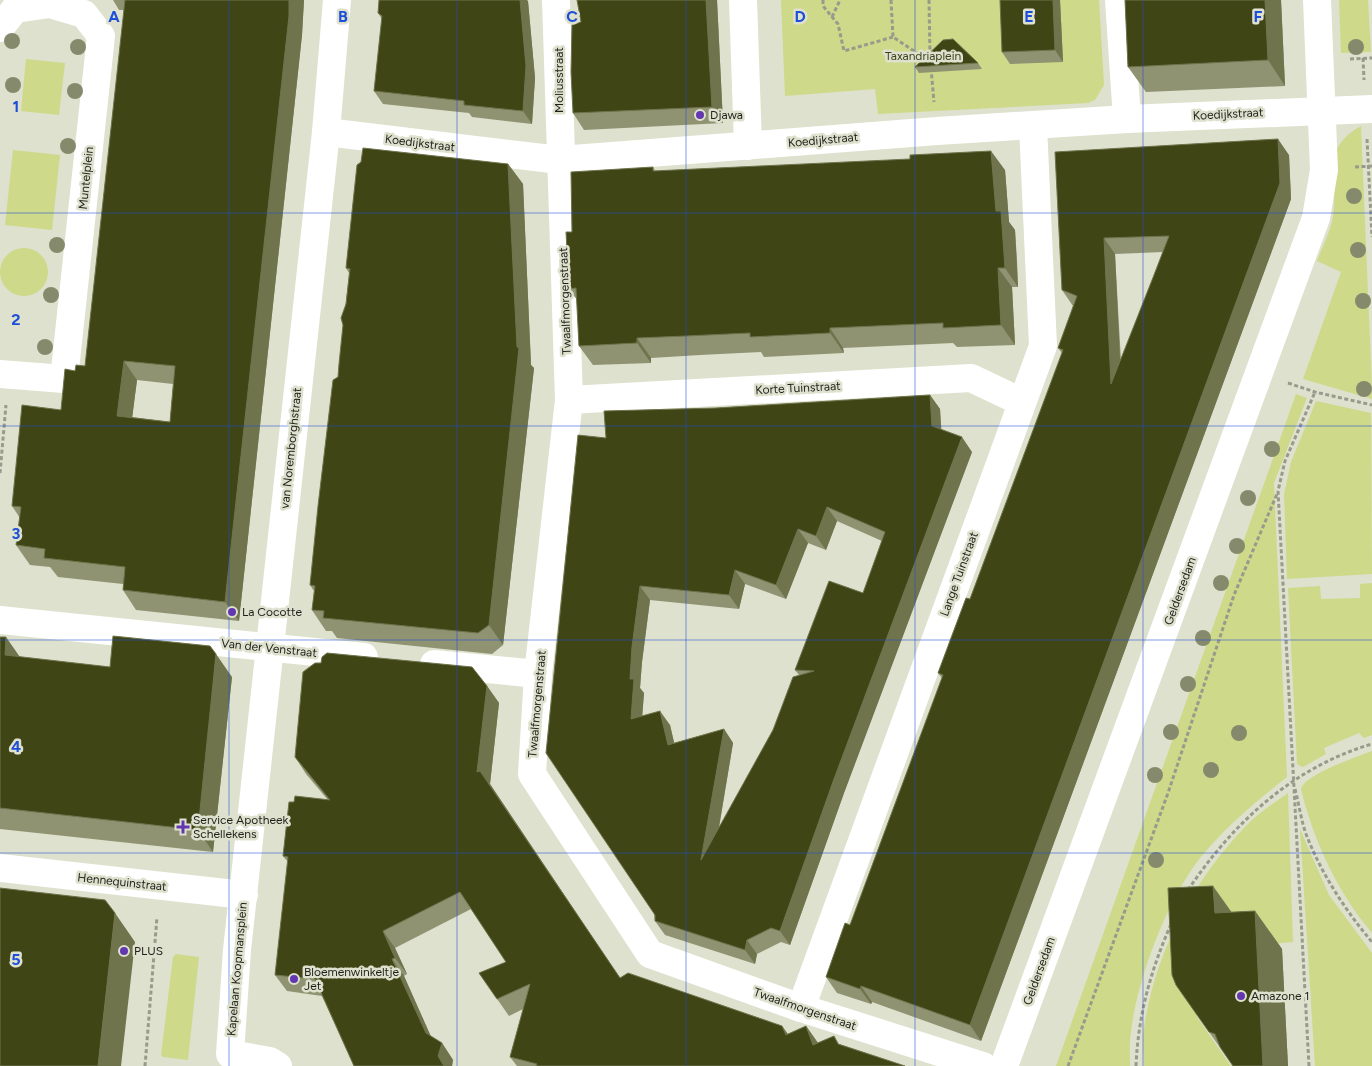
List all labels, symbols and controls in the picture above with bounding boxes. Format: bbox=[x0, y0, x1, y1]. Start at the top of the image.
text: A bbox=[108, 7, 120, 26]
text: B bbox=[338, 7, 348, 26]
text: C bbox=[566, 7, 578, 26]
text: D bbox=[794, 7, 806, 26]
text: E bbox=[1024, 7, 1034, 26]
text: F bbox=[1254, 7, 1263, 26]
street label: Moliusstraat bbox=[552, 47, 566, 113]
park label: Taxandriaplein bbox=[885, 49, 961, 63]
text: 1 bbox=[13, 97, 19, 116]
street label: Koedijkstraat bbox=[1192, 105, 1264, 123]
place label: Djawa bbox=[710, 108, 743, 122]
marker: Djawa bbox=[694, 109, 706, 121]
street label: Koedijkstraat bbox=[787, 130, 859, 150]
street label: Koedijkstraat bbox=[384, 132, 456, 154]
street label: Muntelplein bbox=[76, 146, 96, 210]
street label: Twaalfmorgenstraat bbox=[556, 247, 574, 355]
text: 2 bbox=[11, 310, 21, 329]
street label: Korte Tuinstraat bbox=[755, 379, 841, 397]
street label: van Noremborghstraat bbox=[278, 386, 304, 509]
text: 3 bbox=[12, 524, 21, 543]
street label: Lange Tuinstraat bbox=[937, 529, 981, 618]
street label: Geldersedam bbox=[1161, 555, 1199, 627]
place label: La Cocotte bbox=[242, 605, 302, 619]
marker: La Cocotte bbox=[226, 606, 238, 618]
street label: Van der Venstraat bbox=[220, 636, 318, 660]
street label: Twaalfmorgenstraat bbox=[525, 649, 549, 758]
text: 4 bbox=[11, 737, 21, 756]
place label: Service Apotheek Schellekens bbox=[193, 813, 289, 841]
marker: Service Apotheek Schellekens bbox=[177, 821, 189, 833]
street label: Hennequinstraat bbox=[77, 870, 168, 894]
street label: Kapelaan Koopmansplein bbox=[224, 901, 250, 1036]
street label: Geldersedam bbox=[1020, 935, 1058, 1007]
place label: PLUS bbox=[134, 944, 163, 958]
marker: PLUS bbox=[118, 945, 130, 957]
text: 5 bbox=[11, 950, 21, 969]
place label: Bloemenwinkeltje Jet bbox=[304, 965, 399, 993]
marker: Bloemenwinkeltje Jet bbox=[288, 973, 300, 985]
street label: Twaalfmorgenstraat bbox=[752, 985, 859, 1033]
place label: Amazone 1 bbox=[1251, 989, 1309, 1003]
marker: Amazone 1 bbox=[1235, 990, 1247, 1002]

